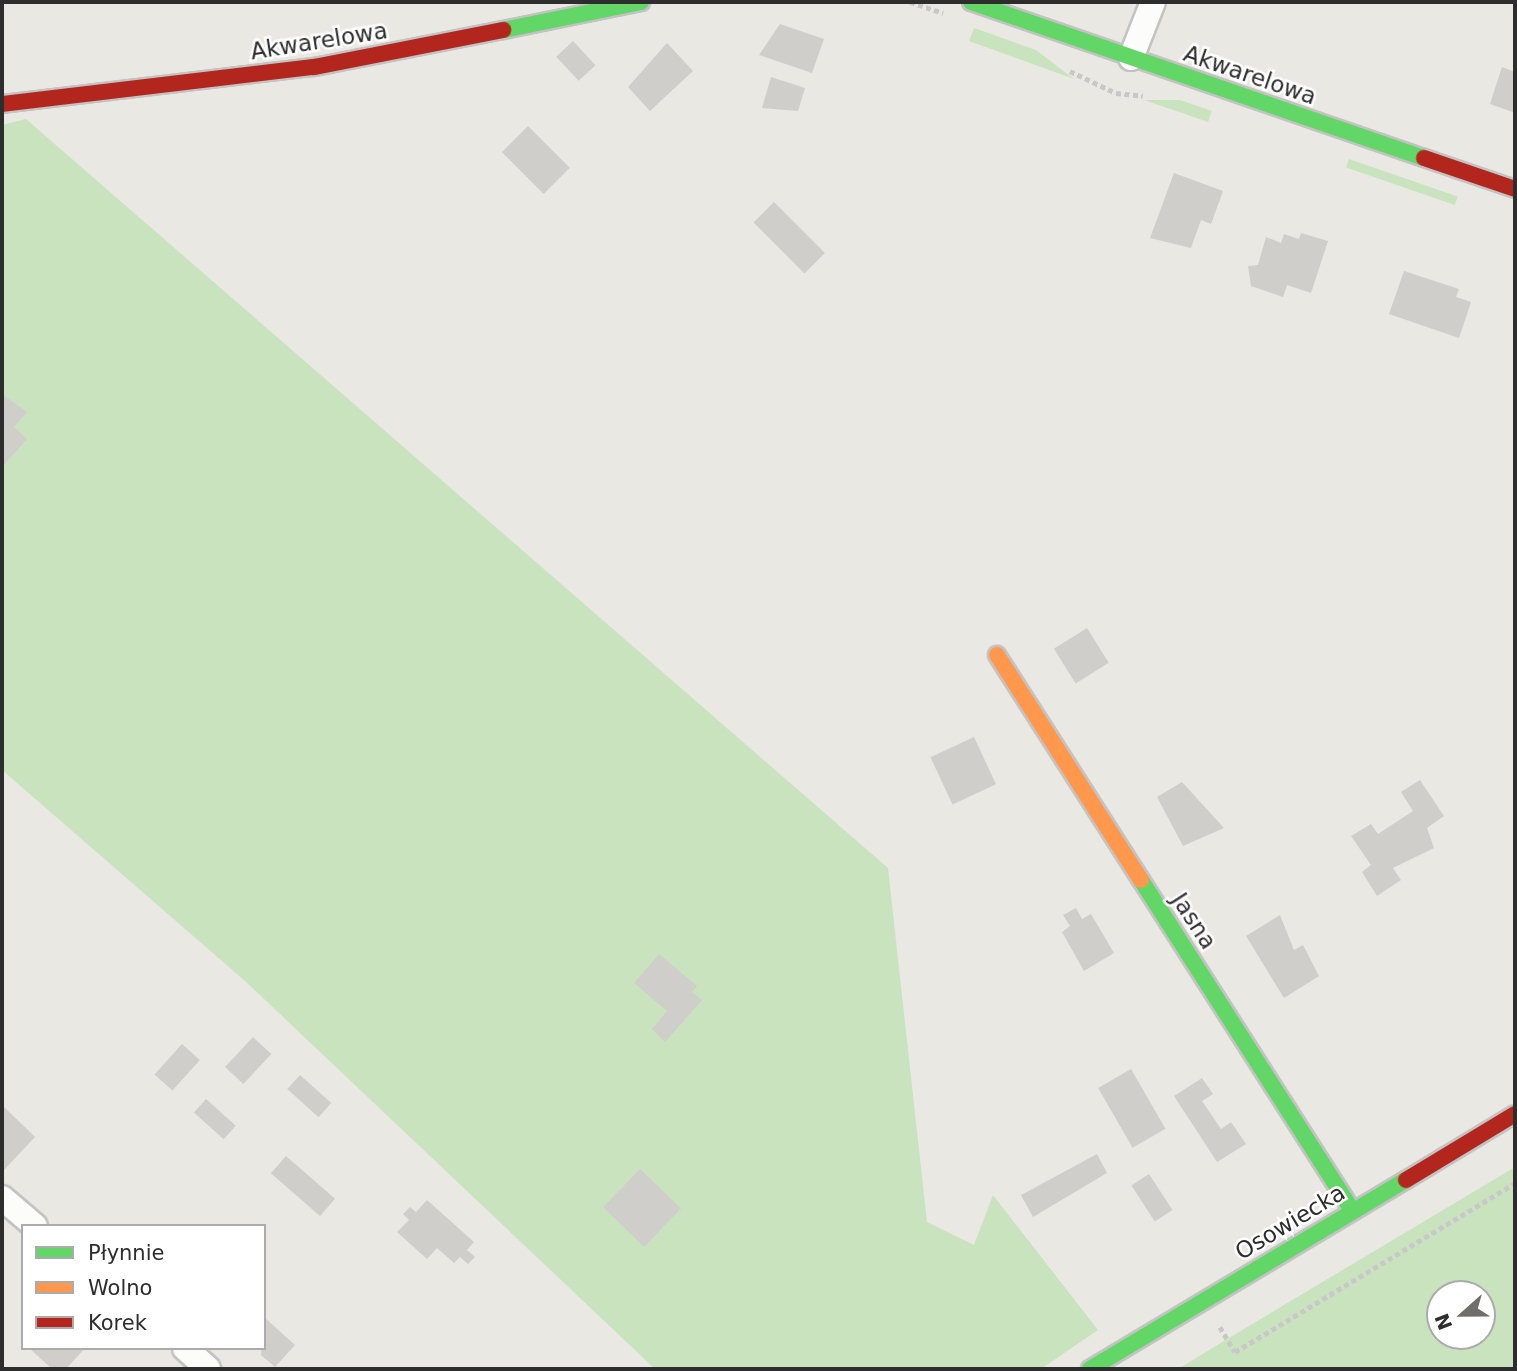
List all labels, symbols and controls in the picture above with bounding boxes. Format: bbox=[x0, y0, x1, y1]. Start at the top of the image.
street label: Akwarelowa bbox=[248, 17, 390, 65]
street label: Akwarelowa bbox=[1180, 39, 1320, 111]
street label: Jasna bbox=[1166, 888, 1222, 954]
street label: Osowiecka bbox=[1230, 1178, 1350, 1266]
legend bbox=[21, 1224, 266, 1350]
text: Płynnie bbox=[88, 1241, 164, 1265]
text: Wolno bbox=[88, 1276, 152, 1300]
north arrow bbox=[1426, 1280, 1496, 1350]
text: N bbox=[1430, 1310, 1456, 1333]
text: Korek bbox=[88, 1311, 147, 1335]

